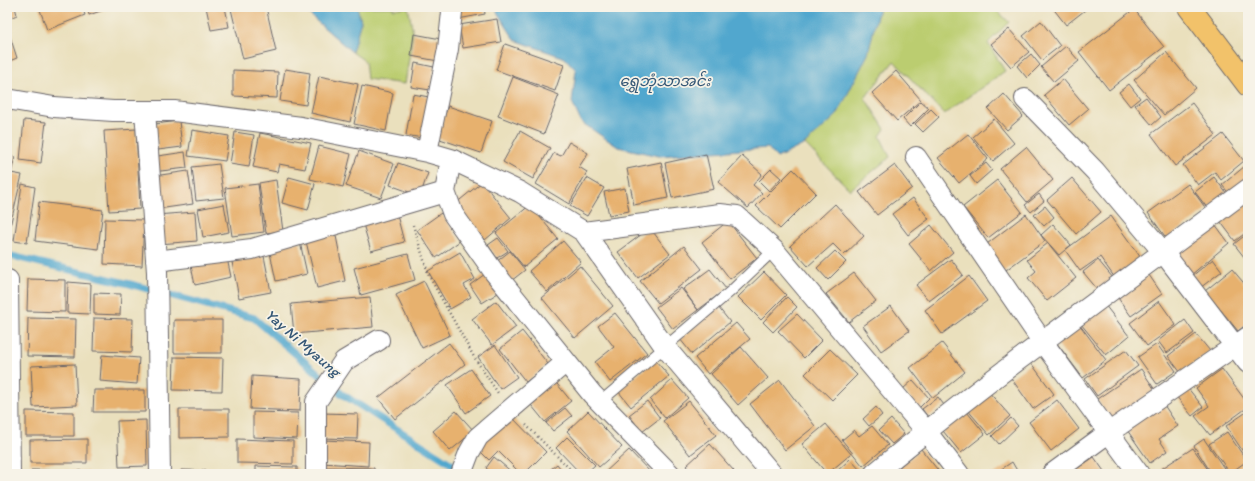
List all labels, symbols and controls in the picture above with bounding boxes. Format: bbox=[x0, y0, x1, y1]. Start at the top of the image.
water label: ရွှေဘုံသာအင်း bbox=[619, 70, 711, 93]
water label: Yay Ni Myaung bbox=[262, 305, 346, 382]

